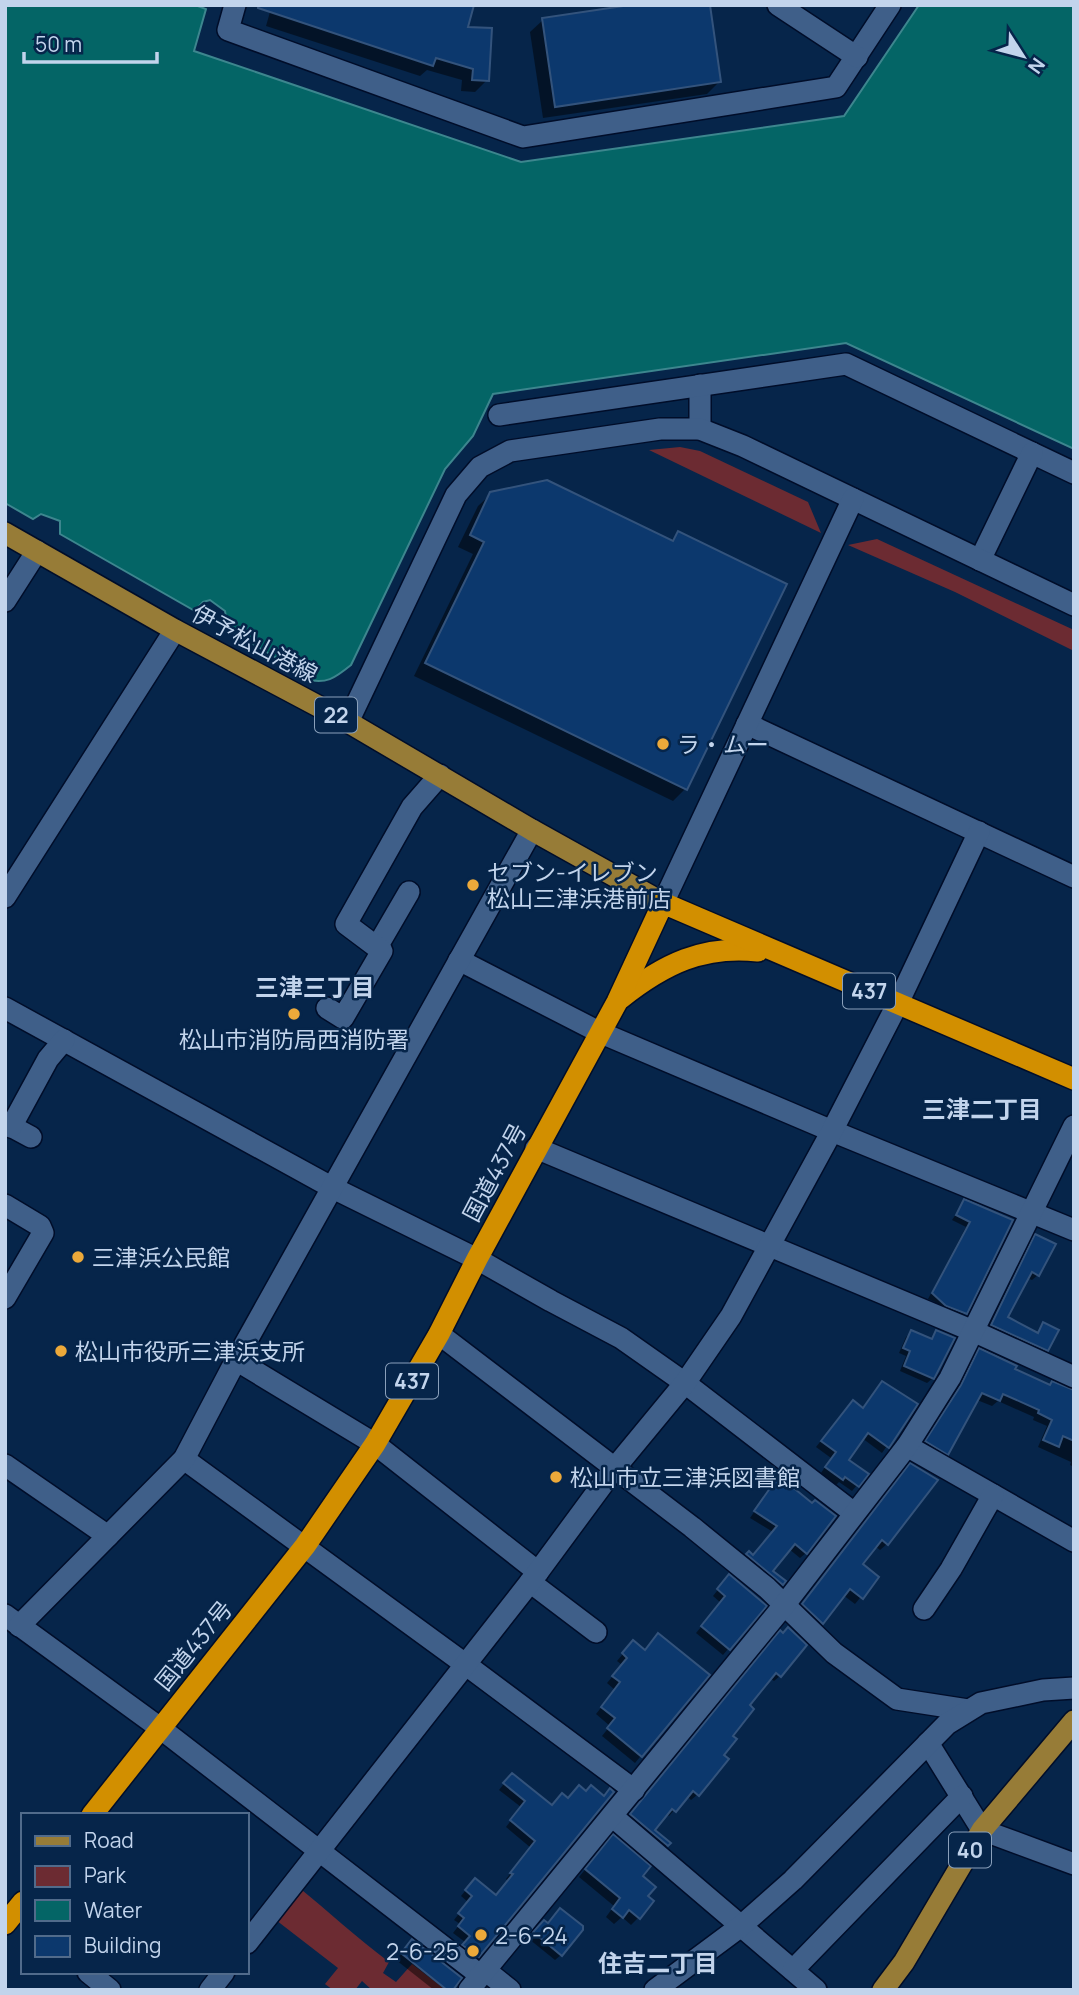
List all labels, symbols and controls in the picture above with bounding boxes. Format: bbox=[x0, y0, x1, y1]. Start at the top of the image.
scale bar bbox=[24, 21, 158, 65]
north arrow bbox=[988, 21, 1058, 91]
text: 50 m bbox=[35, 30, 82, 58]
text: N bbox=[1022, 53, 1051, 79]
street label: 伊予松山港線 bbox=[187, 596, 323, 690]
road number: 22 bbox=[315, 698, 357, 732]
place label: ラ・ムー bbox=[677, 728, 769, 760]
marker: ラ・ムー bbox=[655, 736, 671, 752]
place label: セブン-イレブン 松山三津浜港前店 bbox=[487, 856, 671, 914]
marker: セブン-イレブン 松山三津浜港前店 bbox=[465, 877, 481, 893]
district label: 三津三丁目 bbox=[255, 970, 375, 1003]
road number: 437 bbox=[843, 974, 895, 1009]
marker: 松山市消防局西消防署 bbox=[286, 1006, 302, 1022]
place label: 松山市消防局西消防署 bbox=[179, 1023, 409, 1055]
district label: 三津二丁目 bbox=[922, 1092, 1042, 1125]
street label: 国道437号 bbox=[455, 1117, 533, 1227]
place label: 三津浜公民館 bbox=[92, 1241, 230, 1273]
marker: 三津浜公民館 bbox=[70, 1249, 86, 1265]
place label: 松山市役所三津浜支所 bbox=[75, 1335, 305, 1367]
marker: 松山市役所三津浜支所 bbox=[53, 1343, 69, 1359]
road number: 437 bbox=[386, 1364, 438, 1398]
place label: 松山市立三津浜図書館 bbox=[570, 1461, 800, 1493]
marker: 松山市立三津浜図書館 bbox=[548, 1469, 564, 1485]
street label: 国道437号 bbox=[147, 1593, 239, 1697]
legend bbox=[21, 1813, 248, 1974]
text: Road bbox=[84, 1826, 134, 1854]
road number: 40 bbox=[949, 1832, 991, 1868]
text: Park bbox=[84, 1861, 126, 1889]
text: Water bbox=[84, 1896, 143, 1924]
place label: 2-6-24 bbox=[495, 1919, 568, 1951]
marker: 2-6-24 bbox=[473, 1927, 489, 1943]
text: Building bbox=[84, 1931, 161, 1959]
place label: 2-6-25 bbox=[386, 1935, 459, 1967]
marker: 2-6-25 bbox=[465, 1943, 481, 1959]
district label: 住吉二丁目 bbox=[598, 1946, 718, 1979]

